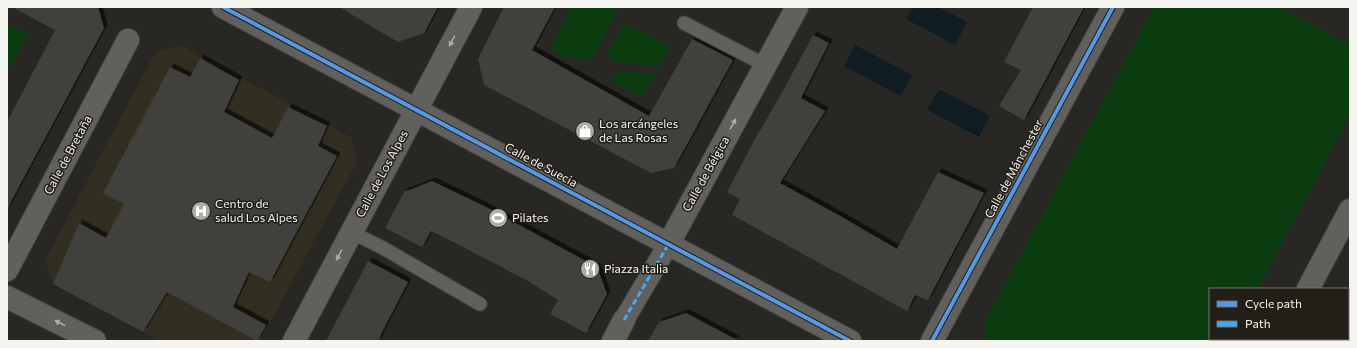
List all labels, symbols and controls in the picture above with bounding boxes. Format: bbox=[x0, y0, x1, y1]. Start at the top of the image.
one-way arrow bbox=[449, 36, 455, 47]
street label: Calle de Bretaña bbox=[40, 113, 94, 197]
place label: Los arcángeles de Las Rosas bbox=[599, 116, 678, 144]
street label: Calle de Mánchester bbox=[981, 117, 1045, 220]
one-way arrow bbox=[730, 118, 737, 130]
shop icon: Los arcángeles de Las Rosas bbox=[574, 120, 596, 142]
street label: Calle de Los Alpes bbox=[352, 128, 410, 220]
street label: Calle de Bélgica bbox=[679, 134, 732, 214]
street label: Calle de Suecia bbox=[503, 139, 580, 189]
place label: Centro de salud Los Alpes bbox=[215, 196, 298, 224]
hospital icon: Centro de salud Los Alpes bbox=[190, 200, 212, 222]
sports icon: Pilates bbox=[487, 207, 509, 229]
place label: Pilates bbox=[512, 210, 549, 224]
one-way arrow bbox=[336, 250, 342, 261]
restaurant icon: Piazza Italia bbox=[579, 258, 601, 280]
place label: Piazza Italia bbox=[604, 261, 668, 275]
legend bbox=[1209, 288, 1349, 340]
text: Cycle path bbox=[1245, 296, 1302, 310]
text: Path bbox=[1245, 316, 1271, 330]
one-way arrow bbox=[54, 320, 66, 327]

